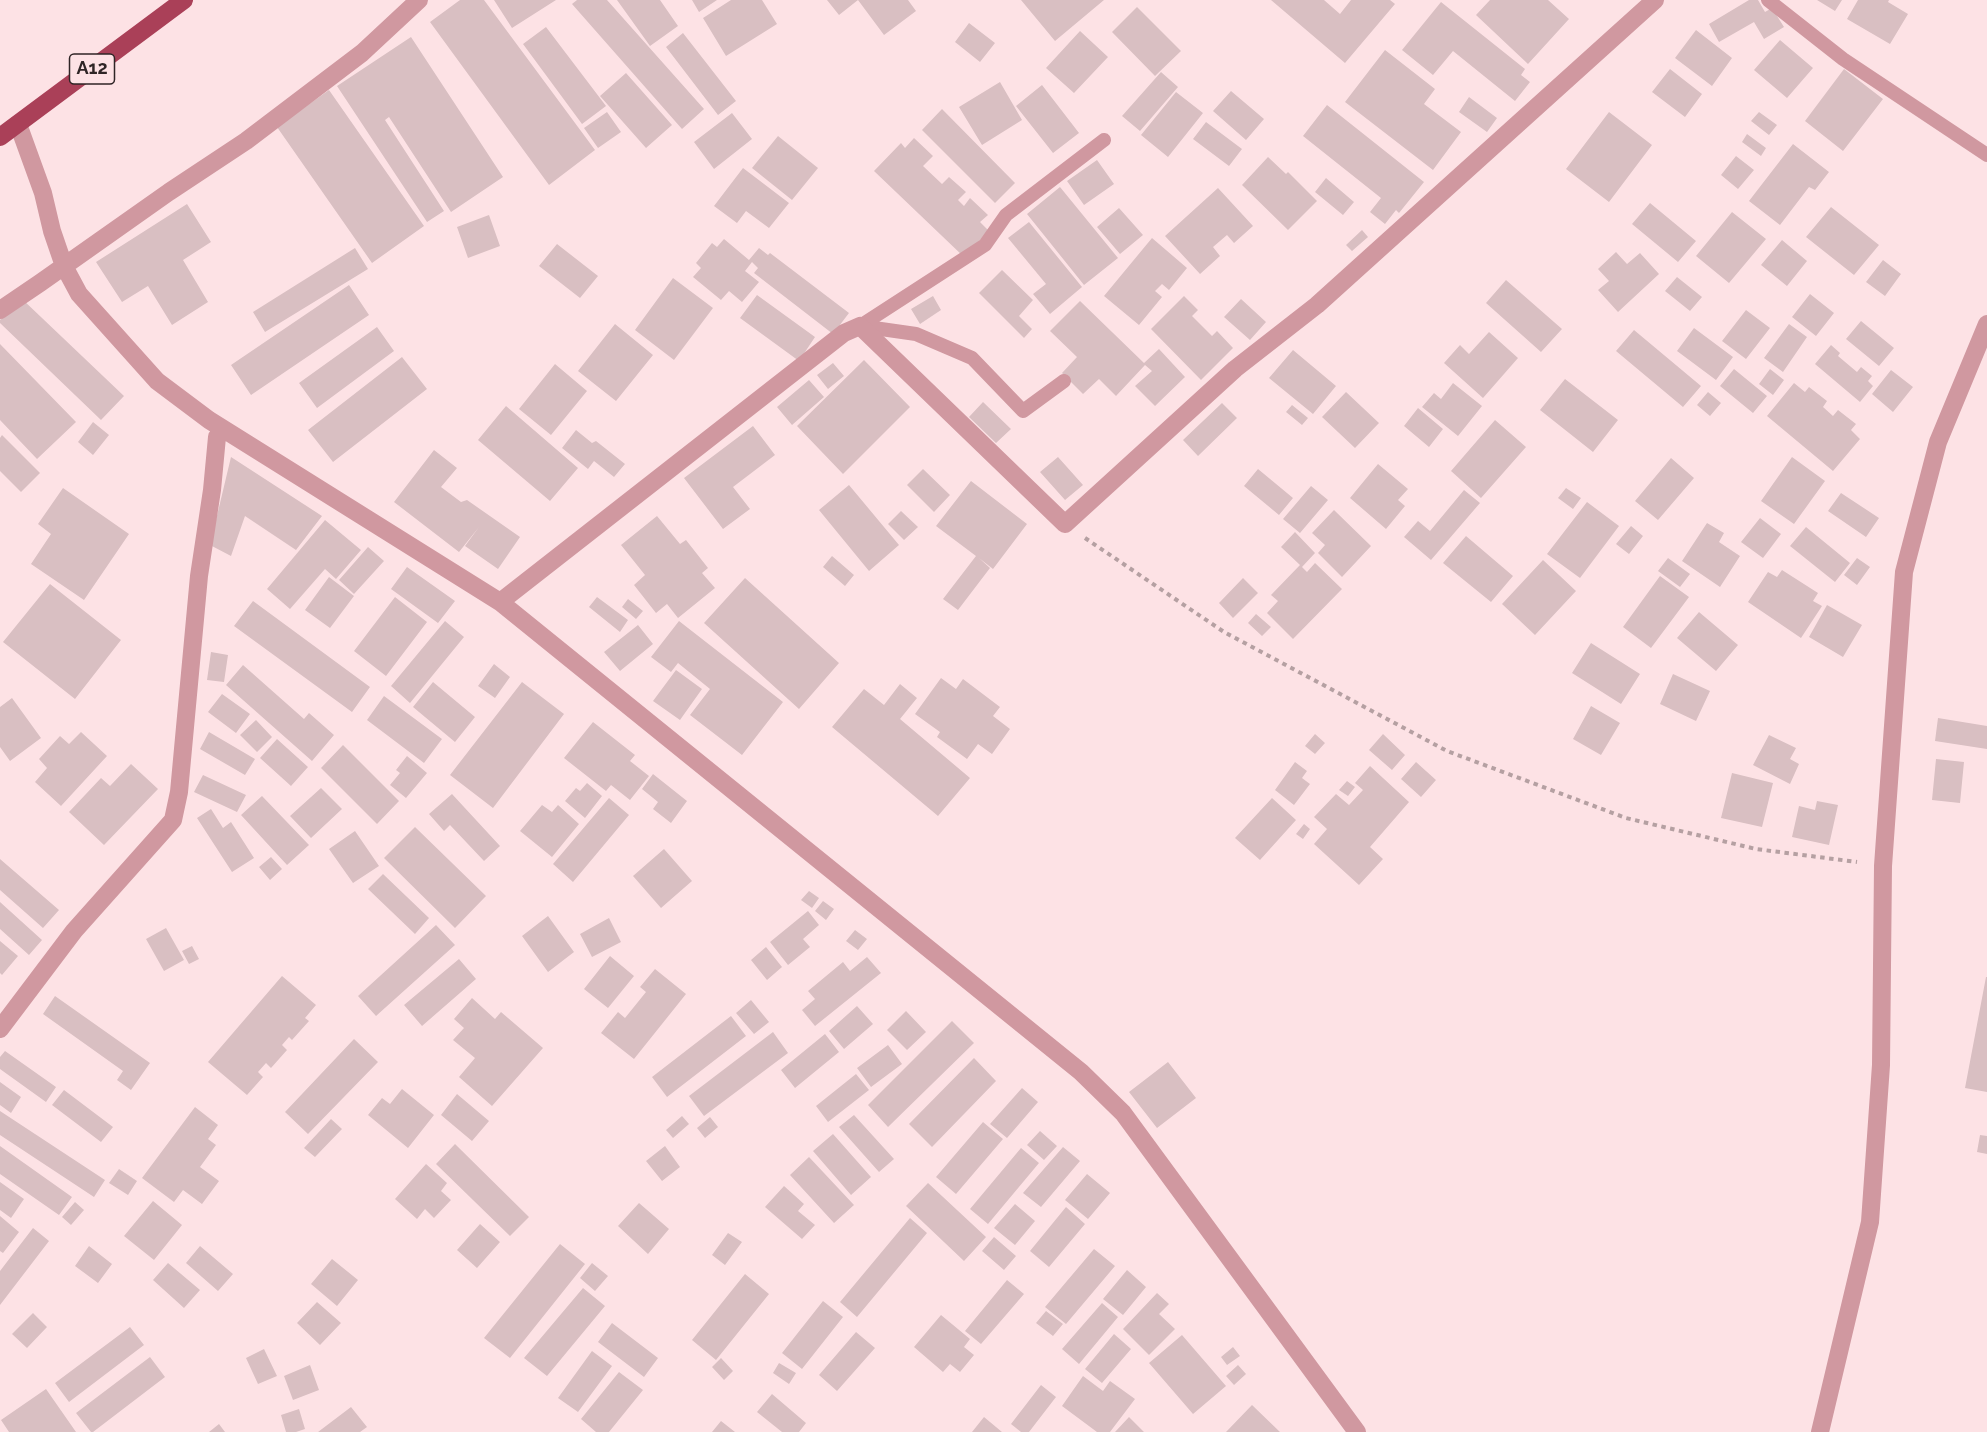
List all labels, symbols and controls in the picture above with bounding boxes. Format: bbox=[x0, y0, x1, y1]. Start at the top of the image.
road number: A12 bbox=[70, 54, 115, 84]

